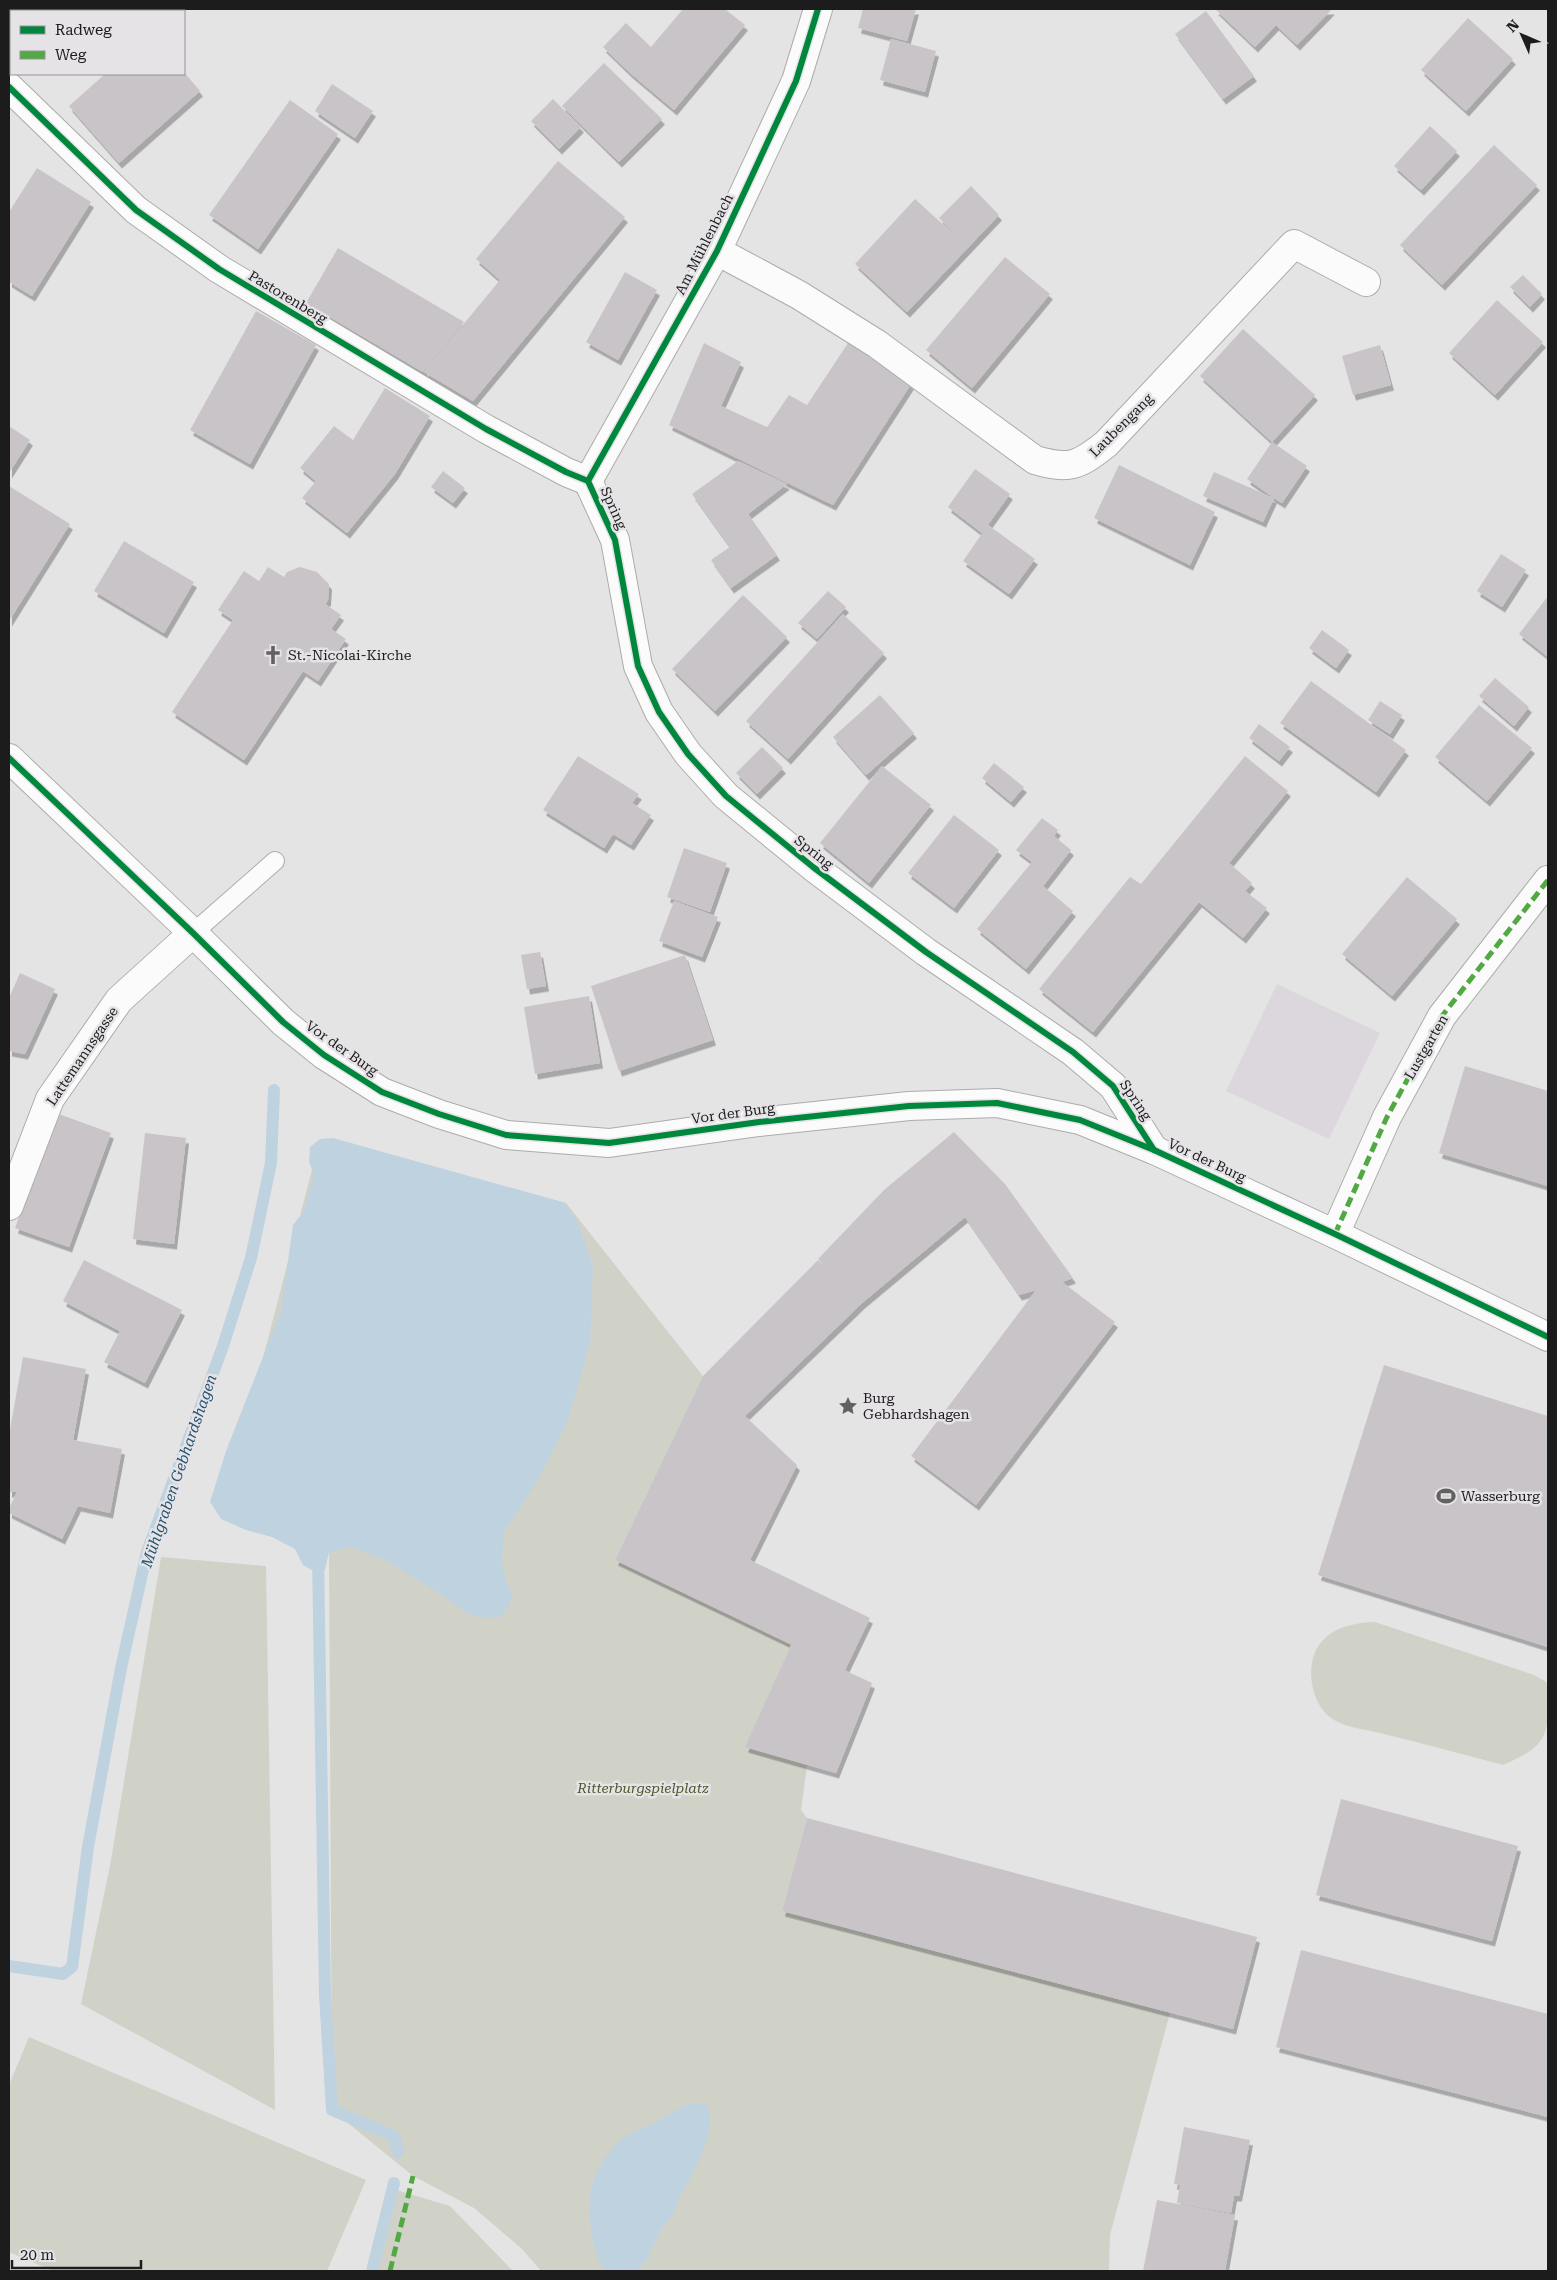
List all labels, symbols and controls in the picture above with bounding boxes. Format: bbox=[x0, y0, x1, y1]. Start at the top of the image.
legend bbox=[10, 10, 185, 75]
north arrow bbox=[1497, 10, 1547, 60]
text: N bbox=[1503, 16, 1522, 35]
text: Radweg bbox=[55, 21, 112, 39]
text: Weg bbox=[55, 46, 87, 64]
street label: Am Mühlenbach bbox=[672, 191, 736, 297]
street label: Pastorenberg bbox=[246, 267, 330, 327]
street label: Laubengang bbox=[1086, 390, 1156, 460]
street label: Spring bbox=[598, 484, 630, 532]
church icon: St.-Nicolai-Kirche bbox=[262, 644, 284, 666]
place label: St.-Nicolai-Kirche bbox=[288, 647, 412, 663]
street label: Spring bbox=[791, 832, 837, 872]
street label: Lattemannsgasse bbox=[43, 1003, 121, 1108]
street label: Lustgarten bbox=[1401, 1012, 1451, 1082]
street label: Vor der Burg bbox=[303, 1017, 381, 1079]
street label: Spring bbox=[1117, 1077, 1155, 1123]
street label: Vor der Burg bbox=[690, 1099, 776, 1127]
street label: Vor der Burg bbox=[1165, 1135, 1249, 1185]
water label: Mühlgraben Gebhardshagen bbox=[137, 1372, 221, 1571]
place label: Burg Gebhardshagen bbox=[863, 1390, 970, 1422]
place icon: Burg Gebhardshagen bbox=[837, 1395, 859, 1417]
sports icon: Wasserburg bbox=[1435, 1485, 1457, 1507]
place label: Wasserburg bbox=[1461, 1488, 1540, 1504]
park label: Ritterburgspielplatz bbox=[576, 1780, 709, 1796]
scale bar bbox=[12, 2238, 141, 2270]
text: 20 m bbox=[20, 2246, 55, 2264]

